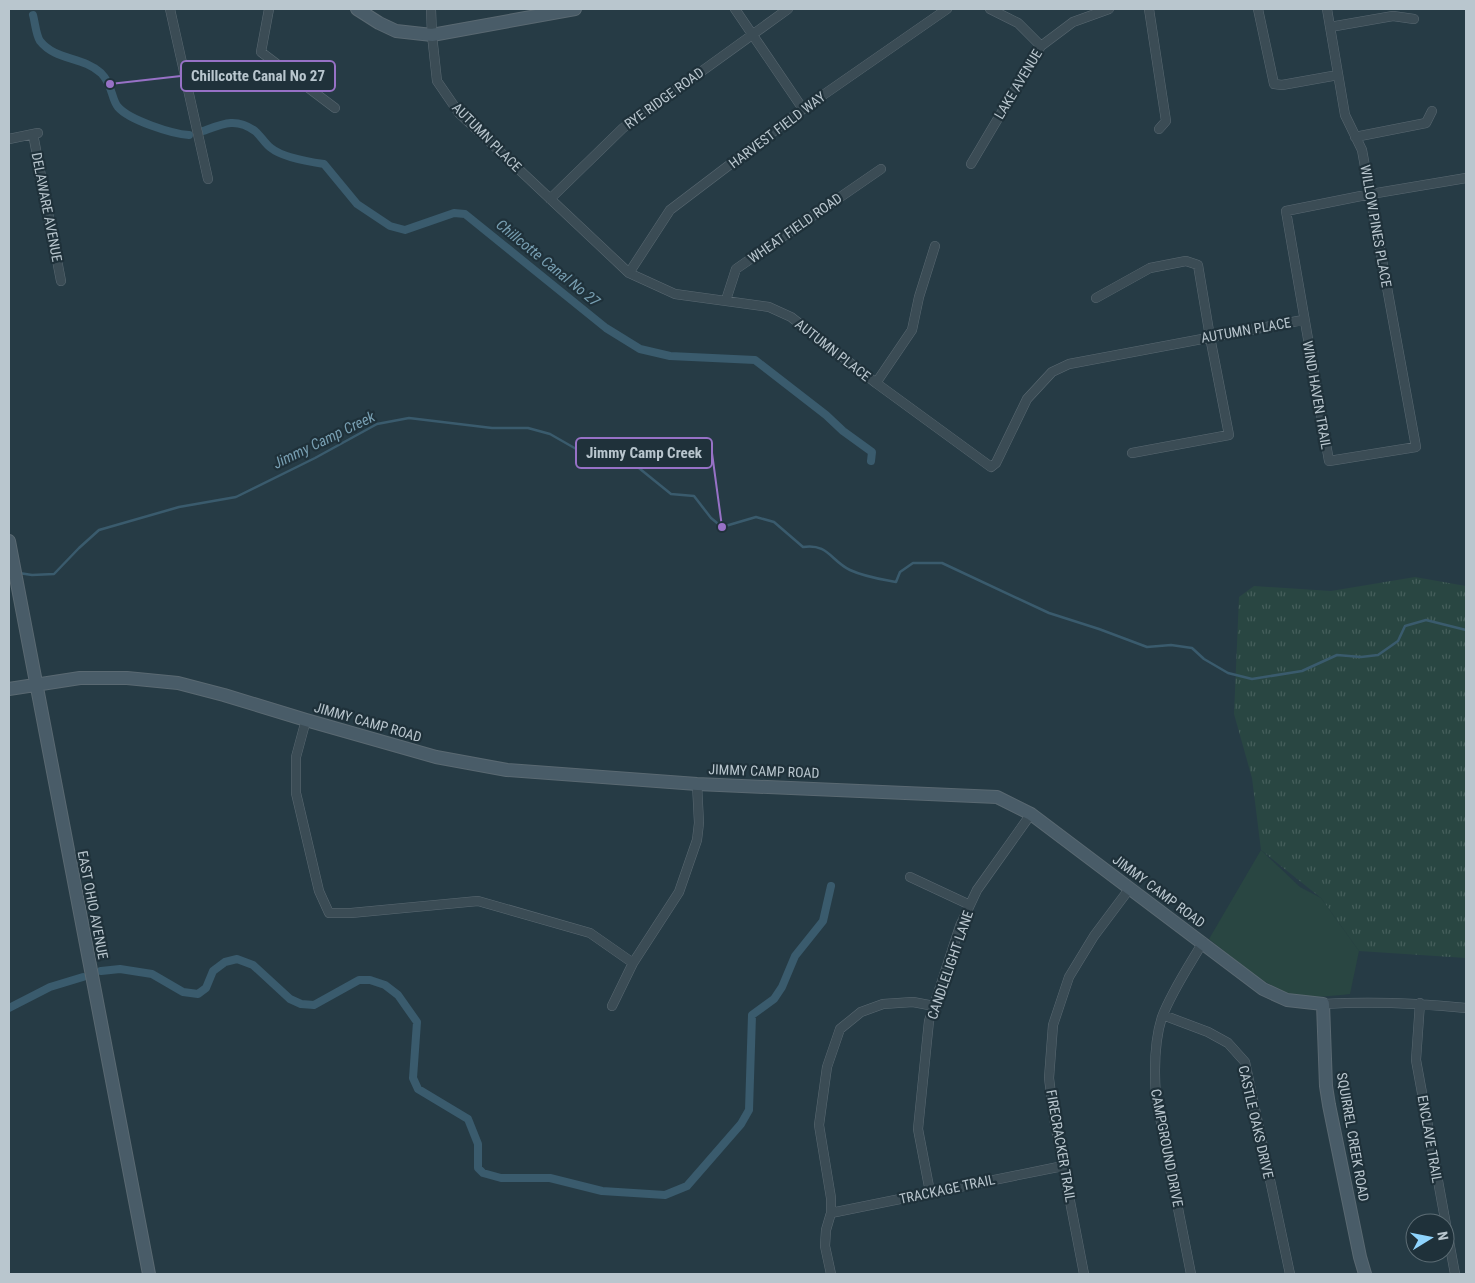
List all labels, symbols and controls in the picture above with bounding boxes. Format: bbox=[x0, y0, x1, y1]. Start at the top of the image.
street label: LAKE AVENUE bbox=[991, 46, 1045, 122]
callout: Chillcotte Canal No 27 bbox=[181, 61, 335, 91]
street label: RYE RIDGE ROAD bbox=[621, 64, 707, 132]
text: Chillcotte Canal No 27 bbox=[191, 67, 325, 85]
street label: HARVEST FIELD WAY bbox=[726, 88, 829, 172]
street label: AUTUMN PLACE bbox=[449, 99, 525, 175]
street label: DELAWARE AVENUE bbox=[29, 151, 65, 263]
street label: WILLOW PINES PLACE bbox=[1357, 163, 1395, 289]
street label: WHEAT FIELD ROAD bbox=[745, 190, 845, 266]
water label: Chillcotte Canal No 27 bbox=[492, 216, 604, 311]
street label: AUTUMN PLACE bbox=[1200, 314, 1292, 346]
street label: AUTUMN PLACE bbox=[792, 316, 874, 384]
street label: WIND HAVEN TRAIL bbox=[1300, 340, 1334, 451]
water label: Jimmy Camp Creek bbox=[270, 407, 378, 472]
callout: Jimmy Camp Creek bbox=[576, 438, 712, 468]
text: Jimmy Camp Creek bbox=[586, 444, 703, 462]
street label: JIMMY CAMP ROAD bbox=[312, 699, 424, 745]
street label: JIMMY CAMP ROAD bbox=[708, 761, 820, 781]
street label: EAST OHIO AVENUE bbox=[75, 849, 111, 961]
street label: JIMMY CAMP ROAD bbox=[1110, 851, 1208, 931]
street label: CANDLELIGHT LANE bbox=[924, 909, 976, 1021]
street label: CASTLE OAKS DRIVE bbox=[1235, 1064, 1277, 1180]
street label: SQUIRREL CREEK ROAD bbox=[1334, 1071, 1372, 1203]
street label: CAMPGROUND DRIVE bbox=[1148, 1088, 1186, 1208]
street label: FIRECRACKER TRAIL bbox=[1043, 1089, 1079, 1204]
street label: ENCLAVE TRAIL bbox=[1414, 1094, 1446, 1184]
street label: TRACKAGE TRAIL bbox=[898, 1171, 997, 1207]
north arrow bbox=[1405, 1213, 1455, 1263]
text: N bbox=[1434, 1230, 1451, 1241]

